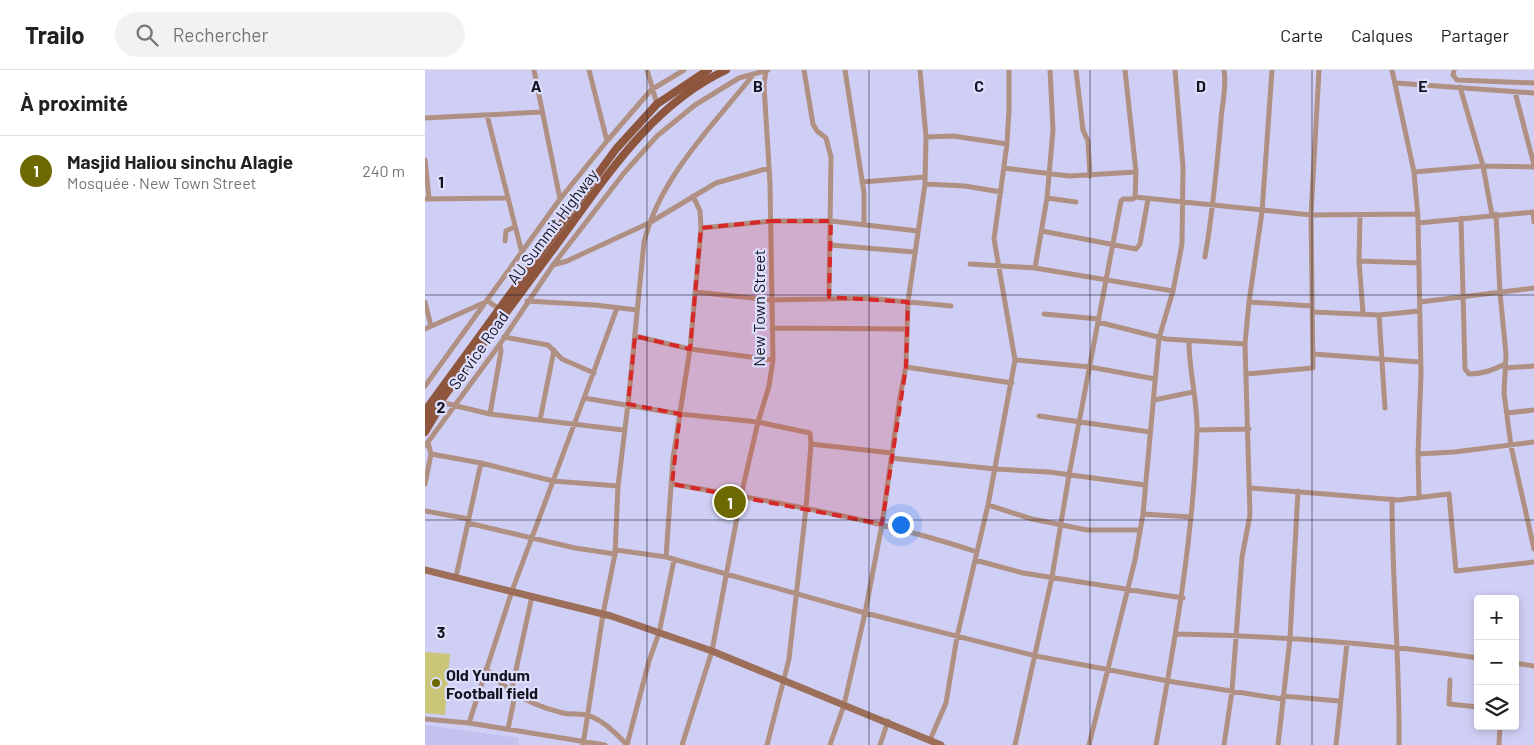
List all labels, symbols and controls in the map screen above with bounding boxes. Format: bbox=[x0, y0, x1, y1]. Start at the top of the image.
search box bbox=[115, 12, 465, 57]
text: Trailo bbox=[25, 20, 85, 49]
icon: search bbox=[133, 21, 161, 49]
text: Rechercher bbox=[173, 23, 268, 46]
text: Carte bbox=[1280, 24, 1323, 46]
text: Calques bbox=[1351, 24, 1413, 46]
text: Partager bbox=[1441, 24, 1509, 46]
text: A bbox=[531, 76, 542, 95]
text: B bbox=[753, 76, 763, 95]
text: C bbox=[974, 76, 984, 95]
text: D bbox=[1196, 76, 1206, 95]
text: E bbox=[1418, 76, 1428, 95]
text: À proximité bbox=[20, 90, 128, 115]
text: Masjid Haliou sinchu Alagie bbox=[67, 150, 293, 173]
text: 1 bbox=[33, 161, 39, 180]
text: 240 m bbox=[362, 161, 405, 180]
street label: AU Summit Highway bbox=[503, 164, 602, 287]
text: 1 bbox=[438, 172, 444, 191]
text: Mosquée · New Town Street bbox=[67, 173, 256, 192]
street label: New Town Street bbox=[749, 249, 768, 367]
street label: Service Road bbox=[444, 307, 512, 393]
text: 2 bbox=[437, 397, 446, 416]
pin: 1 bbox=[714, 483, 746, 521]
your location bbox=[888, 512, 914, 538]
map controls bbox=[1474, 595, 1519, 730]
button: + bbox=[1474, 595, 1519, 640]
text: 3 bbox=[437, 622, 445, 641]
button: − bbox=[1474, 640, 1519, 685]
place label: Old Yundum Football field bbox=[446, 665, 538, 702]
marker: Old Yundum Football field bbox=[430, 677, 442, 689]
button: layers bbox=[1474, 685, 1519, 730]

